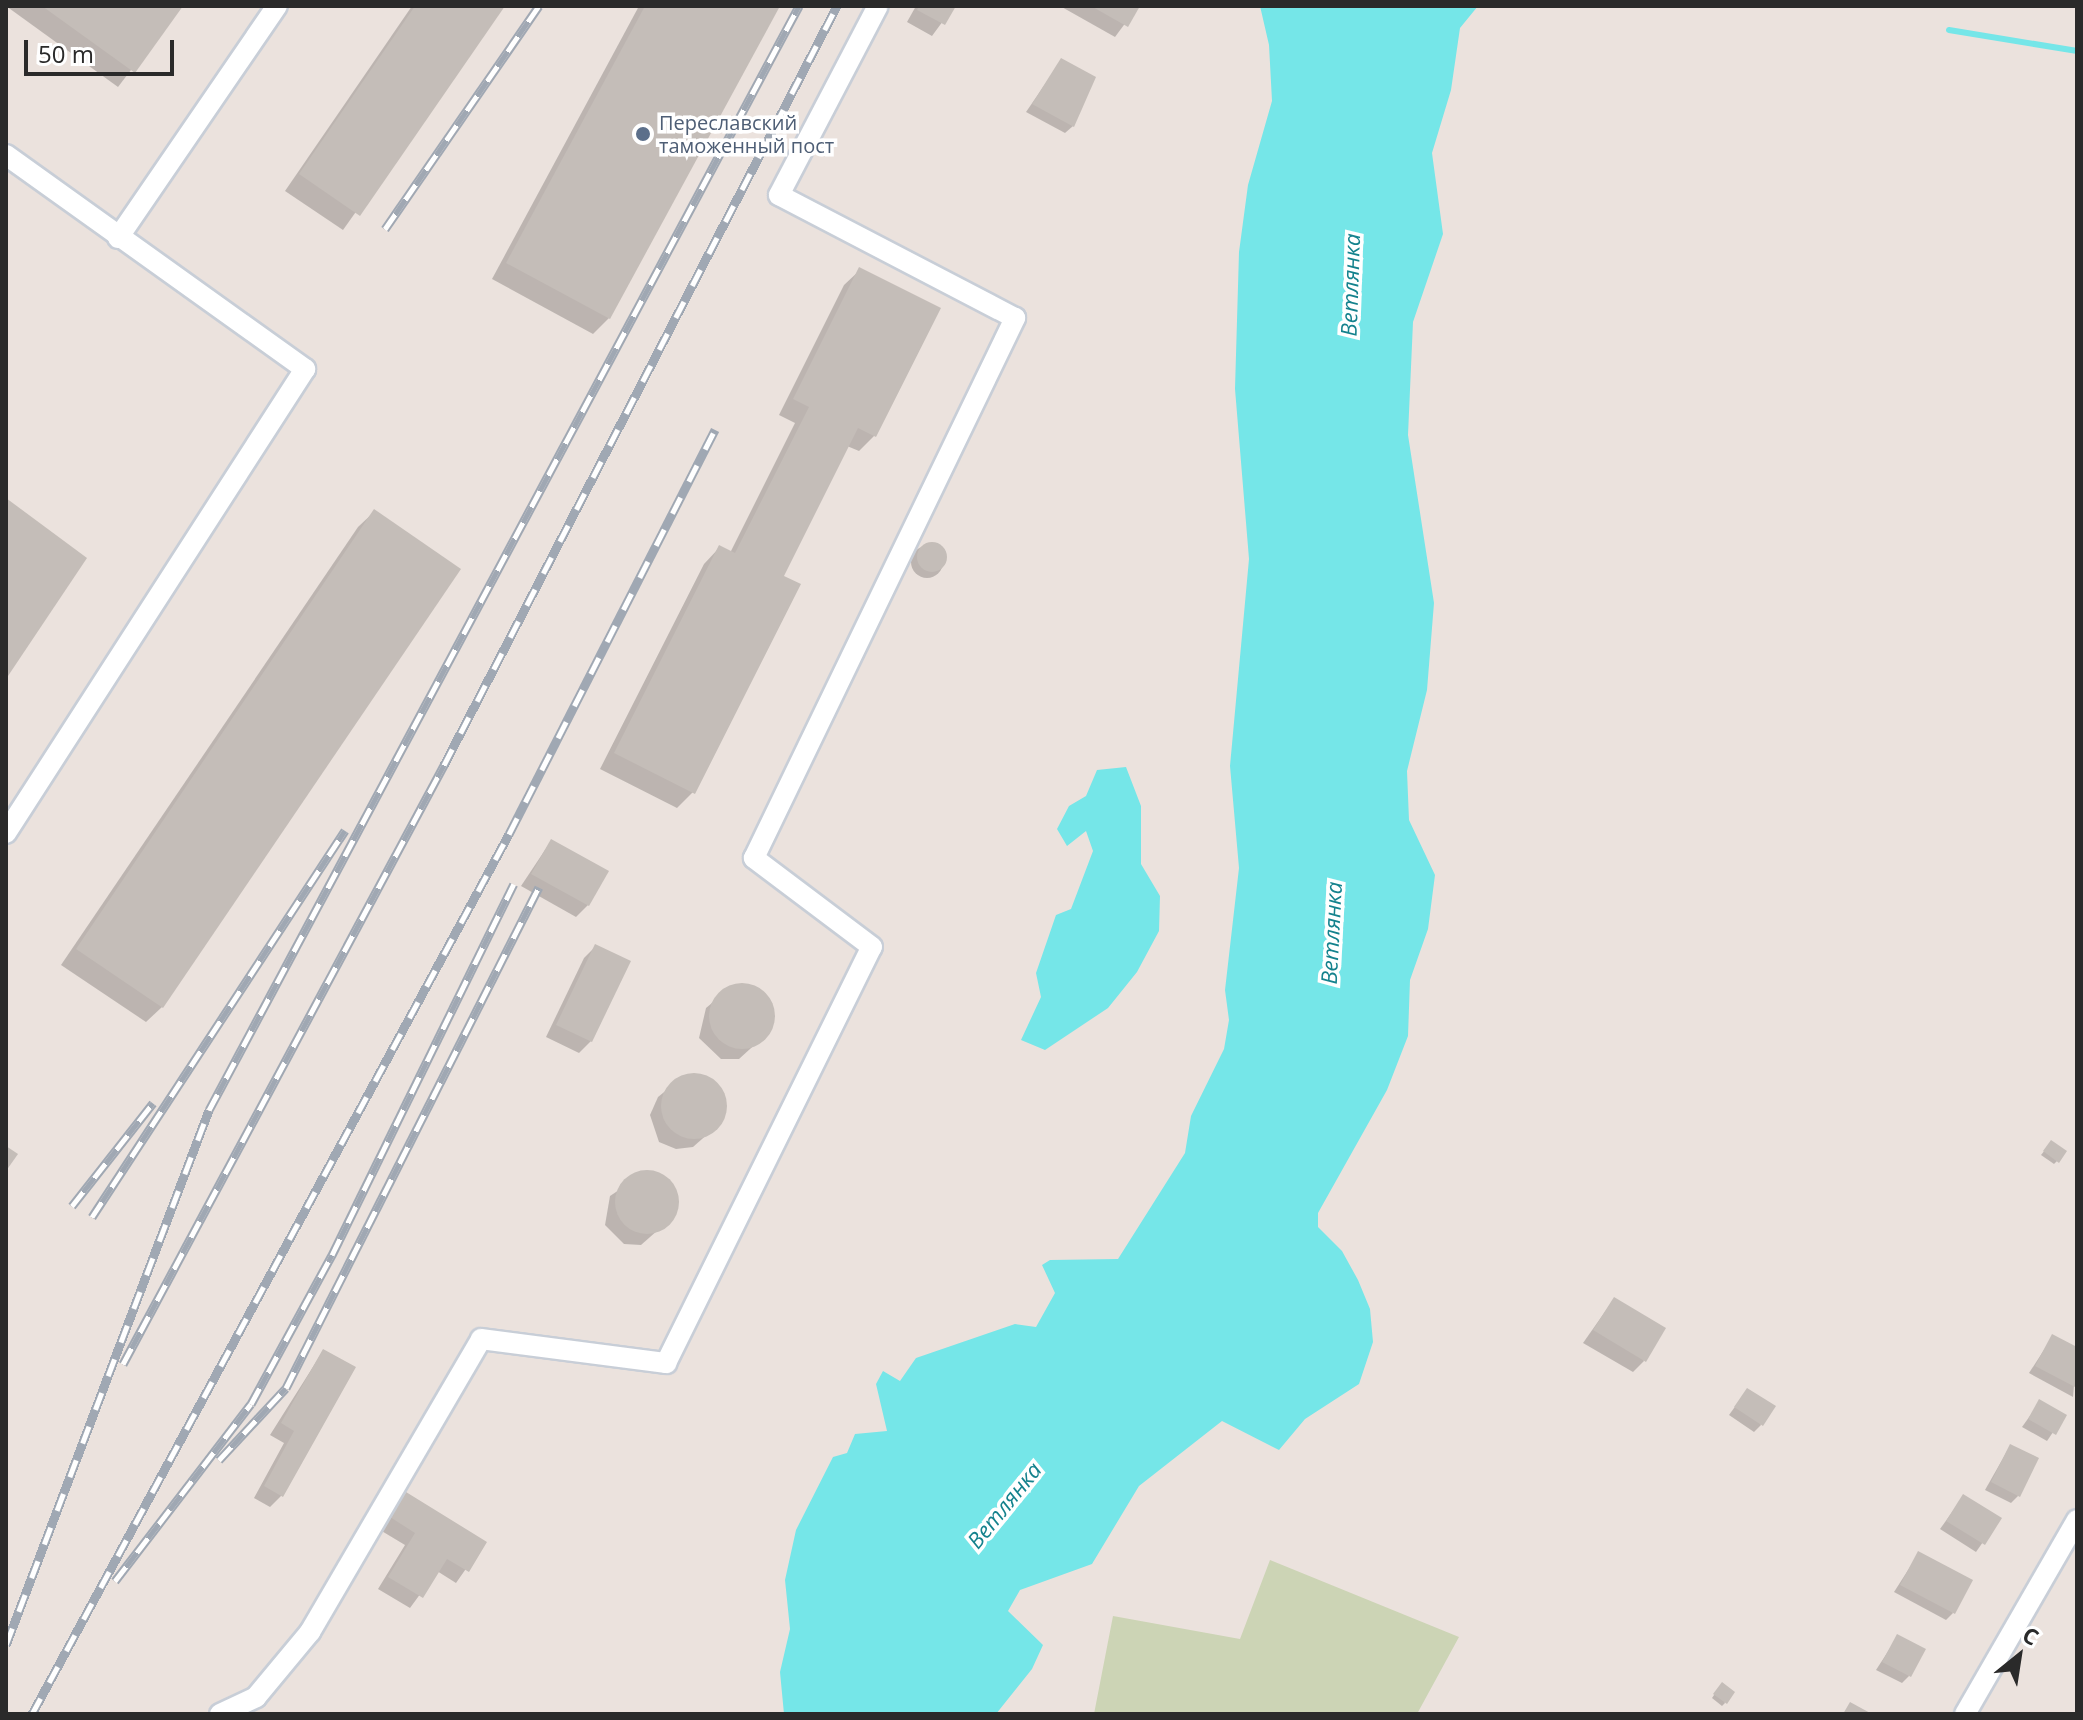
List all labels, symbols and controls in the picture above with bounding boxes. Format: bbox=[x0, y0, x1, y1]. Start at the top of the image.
scale bar bbox=[28, 24, 178, 74]
text: 50 m bbox=[38, 37, 94, 70]
place label: Переславский таможенный пост bbox=[659, 110, 834, 157]
marker: Переславский таможенный пост bbox=[634, 125, 652, 143]
water label: Ветлянка bbox=[1335, 233, 1365, 337]
water label: Ветлянка bbox=[1315, 881, 1347, 985]
water label: Ветлянка bbox=[961, 1457, 1047, 1553]
north arrow bbox=[1979, 1616, 2059, 1696]
text: С bbox=[2017, 1619, 2045, 1652]

